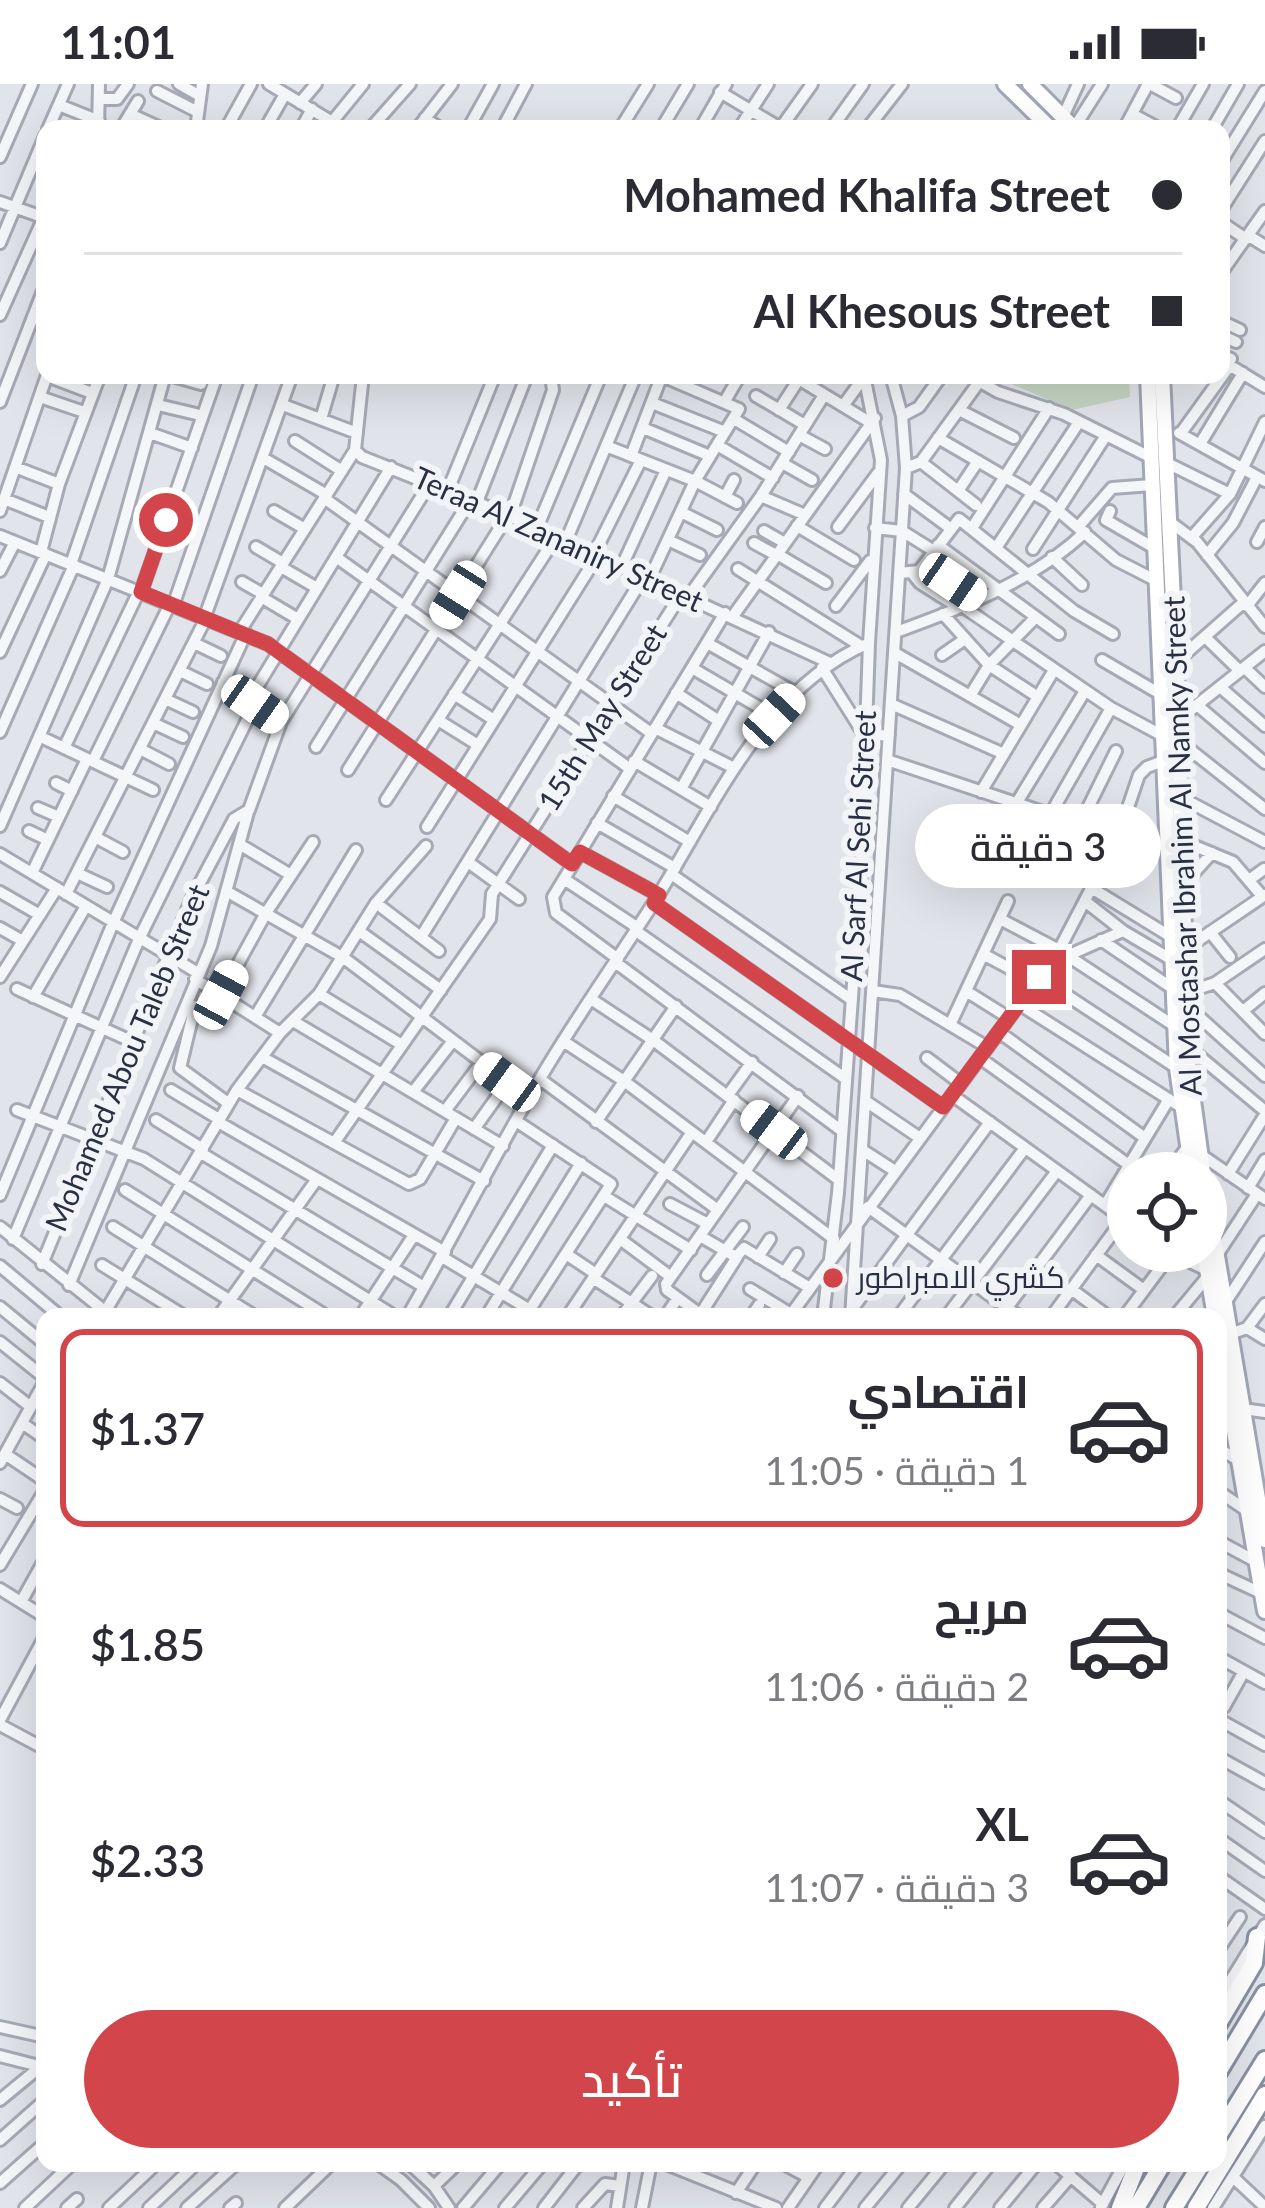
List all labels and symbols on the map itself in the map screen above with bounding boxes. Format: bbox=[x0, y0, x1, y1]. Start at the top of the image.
street label: Teraa Al Zananiry Street bbox=[409, 458, 709, 618]
route start bbox=[139, 493, 193, 547]
car bbox=[913, 547, 993, 617]
car bbox=[424, 555, 492, 635]
street label: Al Mostashar Ibrahim Al Namky Street bbox=[1154, 595, 1208, 1097]
street label: 15th May Street bbox=[530, 617, 673, 817]
car bbox=[215, 669, 295, 739]
car bbox=[736, 677, 812, 755]
street label: Al Sarf Al Sehi Street bbox=[832, 709, 882, 982]
callout: 3 دقيقة bbox=[916, 803, 1162, 887]
street label: Mohamed Abou Taleb Street bbox=[37, 878, 216, 1236]
route end bbox=[1012, 950, 1066, 1004]
car bbox=[188, 955, 254, 1035]
car bbox=[467, 1046, 547, 1118]
car bbox=[734, 1094, 814, 1166]
place label: كشري الامبراطور bbox=[855, 1258, 1065, 1301]
marker: كشري الامبراطور bbox=[820, 1265, 846, 1291]

